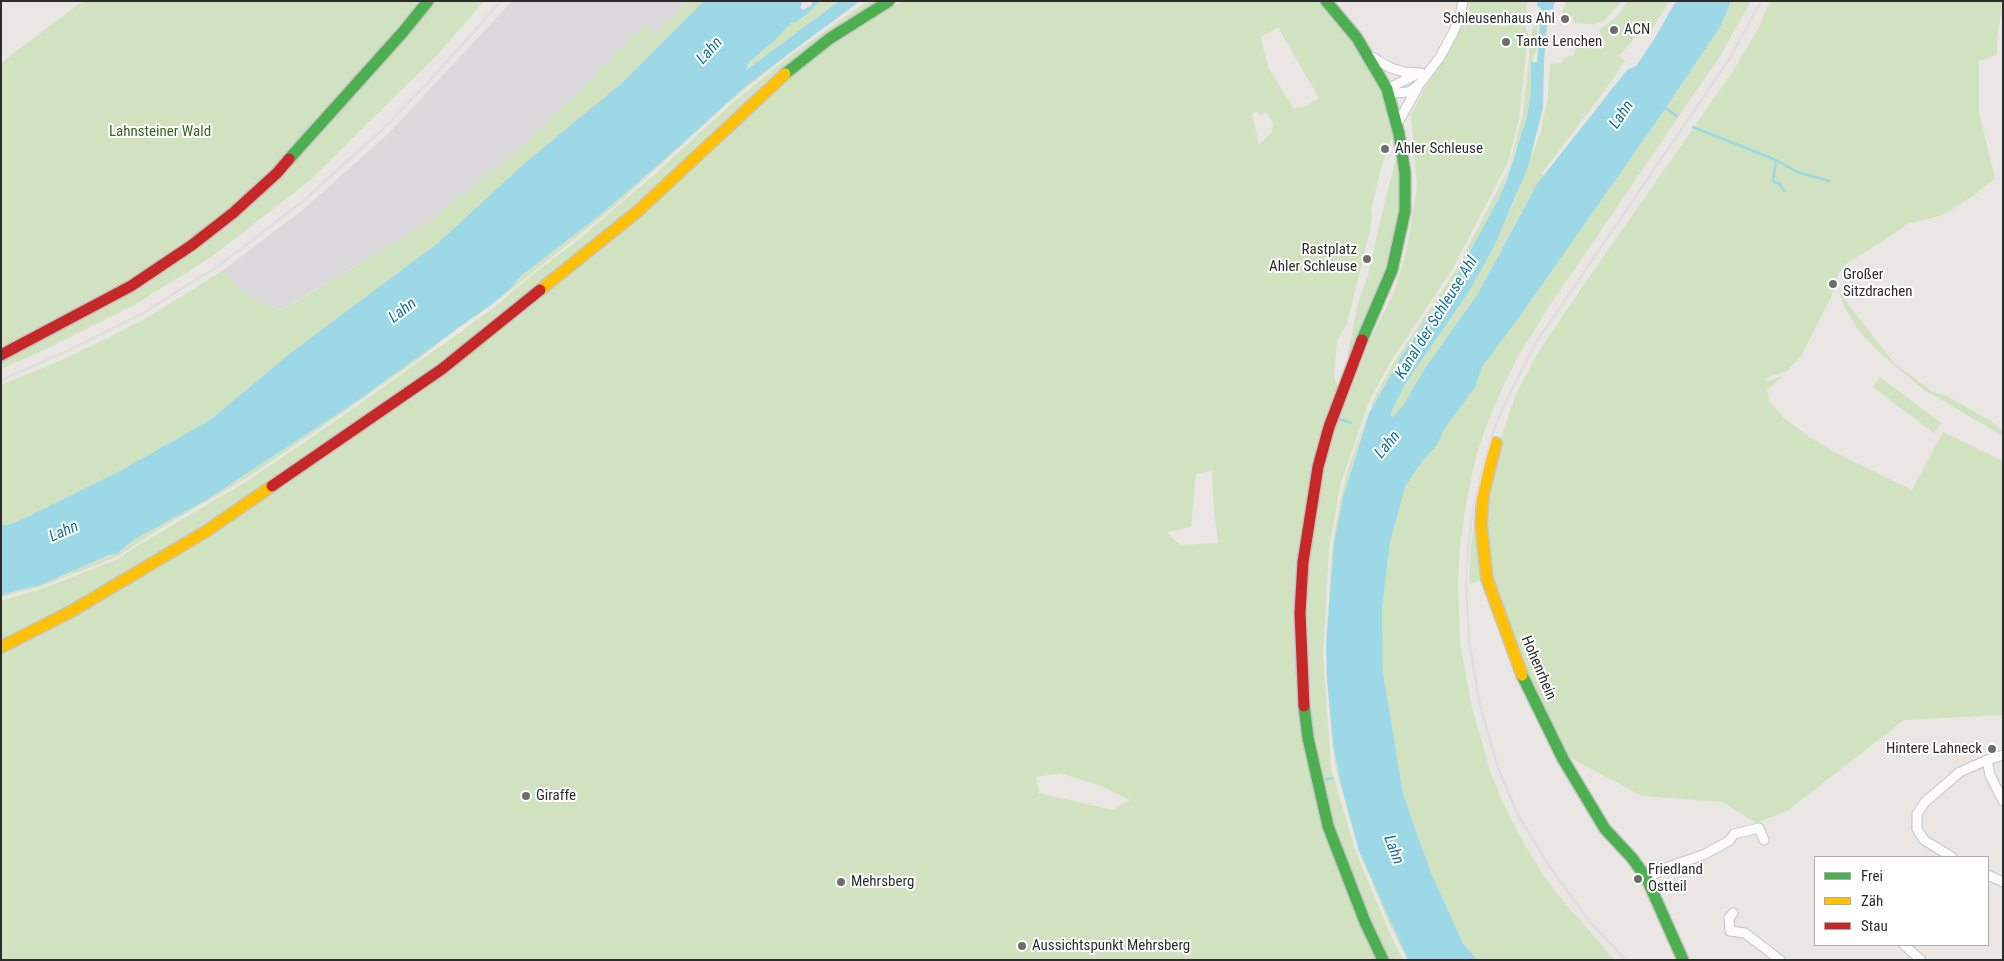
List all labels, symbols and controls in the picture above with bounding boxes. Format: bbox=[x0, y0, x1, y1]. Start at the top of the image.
place label: Schleusenhaus Ahl bbox=[1443, 10, 1555, 28]
marker: Schleusenhaus Ahl bbox=[1559, 13, 1571, 25]
place label: ACN bbox=[1624, 21, 1650, 39]
marker: ACN bbox=[1608, 24, 1620, 36]
water label: Lahn bbox=[693, 33, 727, 69]
place label: Tante Lenchen bbox=[1516, 33, 1602, 51]
marker: Tante Lenchen bbox=[1500, 36, 1512, 48]
water label: Lahn bbox=[1606, 97, 1638, 133]
park label: Lahnsteiner Wald bbox=[109, 123, 211, 141]
place label: Ahler Schleuse bbox=[1395, 140, 1483, 158]
marker: Ahler Schleuse bbox=[1379, 143, 1391, 155]
place label: Rastplatz Ahler Schleuse bbox=[1269, 241, 1357, 276]
marker: Rastplatz Ahler Schleuse bbox=[1361, 253, 1373, 265]
water label: Kanal der Schleuse Ahl bbox=[1392, 253, 1482, 383]
place label: Großer Sitzdrachen bbox=[1843, 266, 1912, 301]
marker: Großer Sitzdrachen bbox=[1827, 278, 1839, 290]
water label: Lahn bbox=[385, 294, 421, 328]
water label: Lahn bbox=[1371, 427, 1405, 463]
water label: Lahn bbox=[46, 517, 82, 547]
street label: Hohenrhein bbox=[1516, 633, 1560, 703]
place label: Hintere Lahneck bbox=[1886, 740, 1982, 758]
marker: Hintere Lahneck bbox=[1986, 743, 1998, 755]
place label: Giraffe bbox=[536, 787, 576, 805]
marker: Giraffe bbox=[520, 790, 532, 802]
water label: Lahn bbox=[1379, 833, 1407, 867]
legend bbox=[1814, 856, 1989, 946]
place label: Friedland Ostteil bbox=[1648, 861, 1703, 896]
text: Frei bbox=[1861, 867, 1883, 885]
place label: Mehrsberg bbox=[851, 873, 914, 891]
marker: Friedland Ostteil bbox=[1632, 873, 1644, 885]
marker: Mehrsberg bbox=[835, 876, 847, 888]
text: Zäh bbox=[1861, 892, 1883, 910]
text: Stau bbox=[1861, 917, 1888, 935]
place label: Aussichtspunkt Mehrsberg bbox=[1032, 937, 1190, 955]
marker: Aussichtspunkt Mehrsberg bbox=[1016, 940, 1028, 952]

